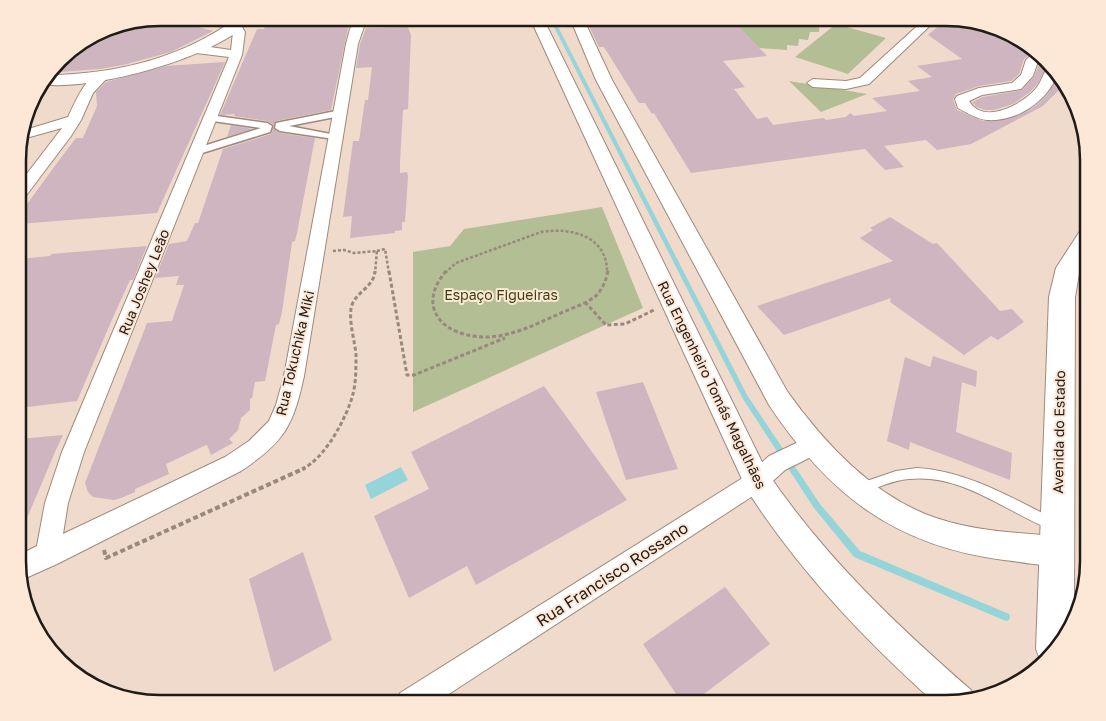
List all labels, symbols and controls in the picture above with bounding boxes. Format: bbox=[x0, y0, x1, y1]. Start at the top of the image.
street label: Rua Joshey Leão bbox=[115, 226, 173, 337]
street label: Rua Engenheiro Tomás Magalhães bbox=[655, 278, 770, 492]
park label: Espaço Figueiras bbox=[444, 286, 558, 303]
street label: Rua Tokuchika Miki bbox=[272, 289, 317, 417]
street label: Avenida do Estado bbox=[1049, 370, 1068, 494]
street label: Rua Francisco Rossano bbox=[532, 517, 692, 631]

